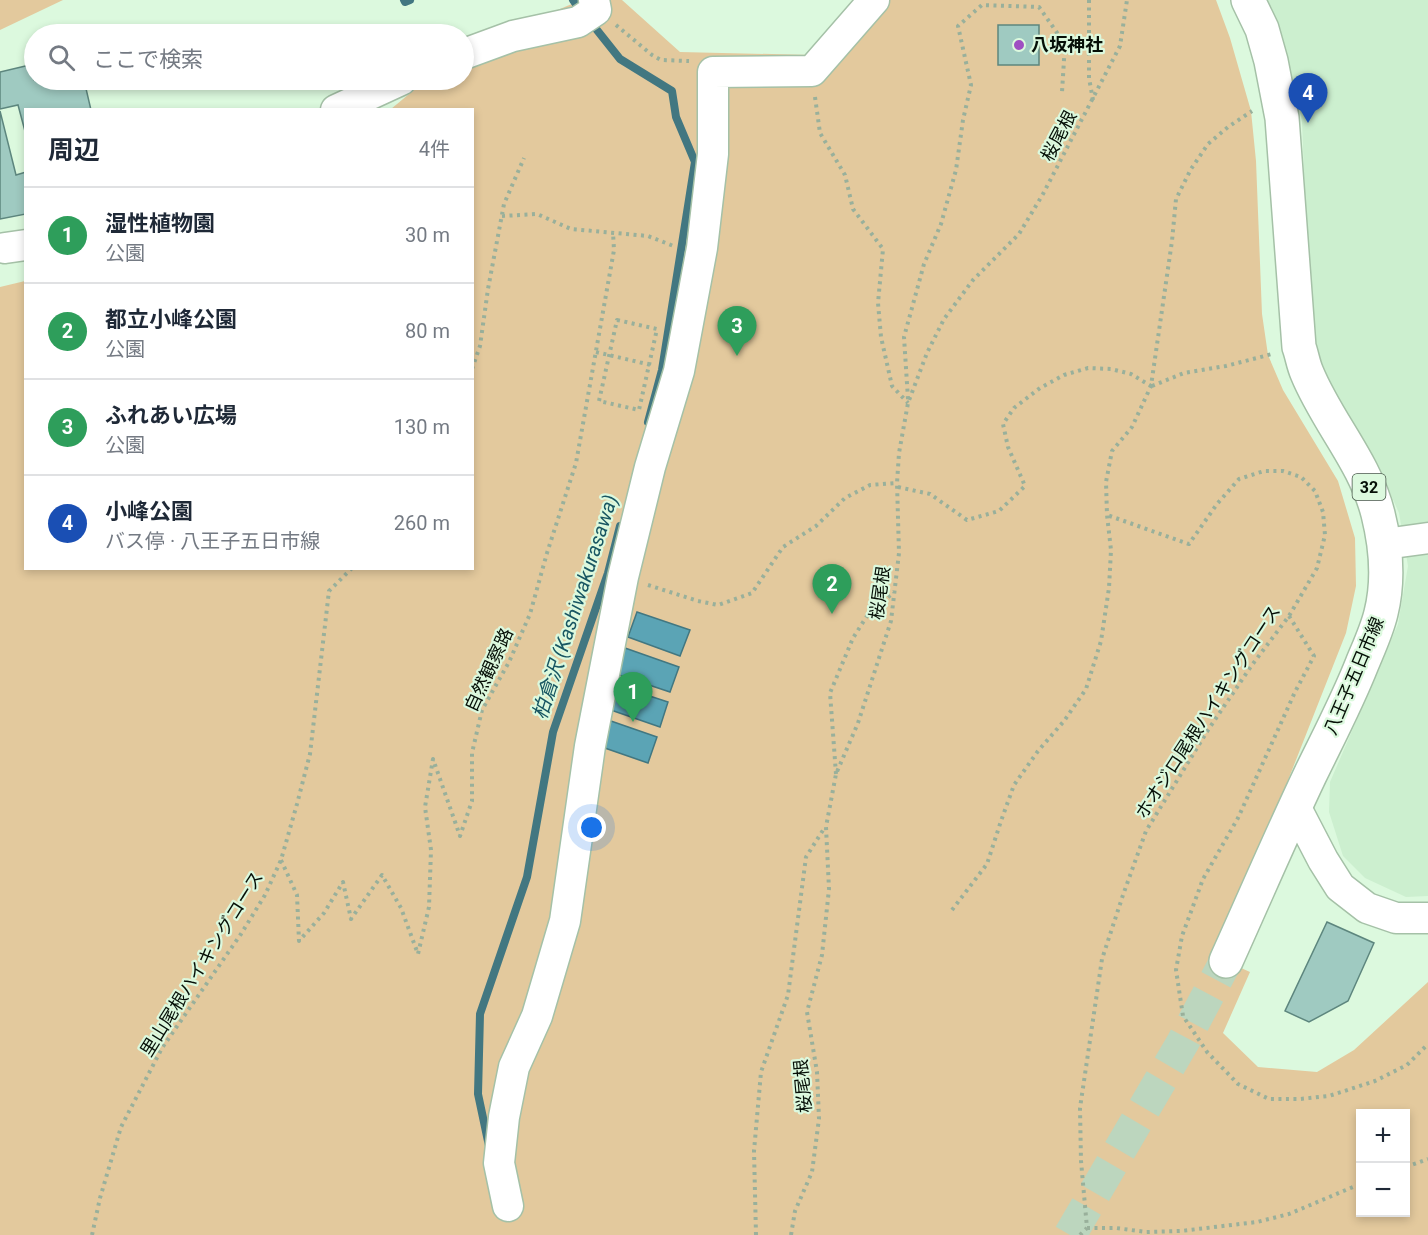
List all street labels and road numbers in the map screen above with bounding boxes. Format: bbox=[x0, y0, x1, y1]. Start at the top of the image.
street label: 桜尾根 bbox=[1037, 107, 1081, 165]
road number: 32 bbox=[1352, 474, 1386, 500]
street label: 桜尾根 bbox=[865, 565, 894, 621]
street label: ホオジロ尾根ハイキングコース bbox=[1131, 601, 1285, 822]
street label: 八王子五日市線 bbox=[1319, 614, 1388, 738]
street label: 自然観察路 bbox=[460, 625, 517, 715]
street label: 里山尾根ハイキングコース bbox=[136, 867, 267, 1060]
street label: 桜尾根 bbox=[790, 1058, 815, 1114]

